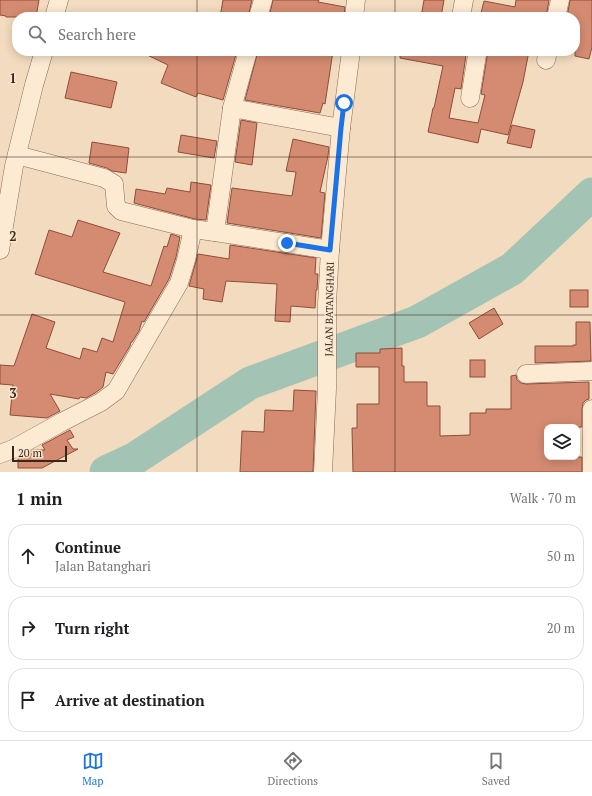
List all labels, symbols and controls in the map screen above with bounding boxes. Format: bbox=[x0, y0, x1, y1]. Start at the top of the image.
search box bbox=[12, 12, 580, 56]
icon: search bbox=[26, 23, 48, 45]
text: Search here bbox=[58, 24, 136, 44]
text: 1 bbox=[9, 69, 17, 87]
route start bbox=[335, 94, 353, 112]
text: 2 bbox=[9, 227, 17, 245]
route end bbox=[278, 234, 296, 252]
street label: JALAN BATANGHARI bbox=[322, 261, 337, 357]
text: 3 bbox=[9, 384, 17, 402]
map controls bbox=[544, 424, 580, 460]
button: layers bbox=[544, 424, 580, 460]
scale bar bbox=[12, 444, 67, 463]
text: 20 m bbox=[18, 446, 42, 460]
text: 1 min bbox=[16, 487, 63, 510]
text: Walk · 70 m bbox=[510, 489, 576, 507]
text: Continue bbox=[55, 537, 121, 557]
icon: ahead bbox=[17, 545, 39, 567]
text: 50 m bbox=[547, 547, 575, 565]
text: Jalan Batanghari bbox=[55, 557, 151, 575]
icon: right bbox=[17, 617, 39, 639]
text: Turn right bbox=[55, 618, 130, 638]
text: 20 m bbox=[547, 619, 575, 637]
icon: arrive bbox=[17, 689, 39, 711]
text: Arrive at destination bbox=[55, 690, 205, 710]
tab: Map bbox=[82, 750, 104, 788]
tab: Directions bbox=[267, 750, 318, 788]
tab: Saved bbox=[482, 750, 510, 788]

